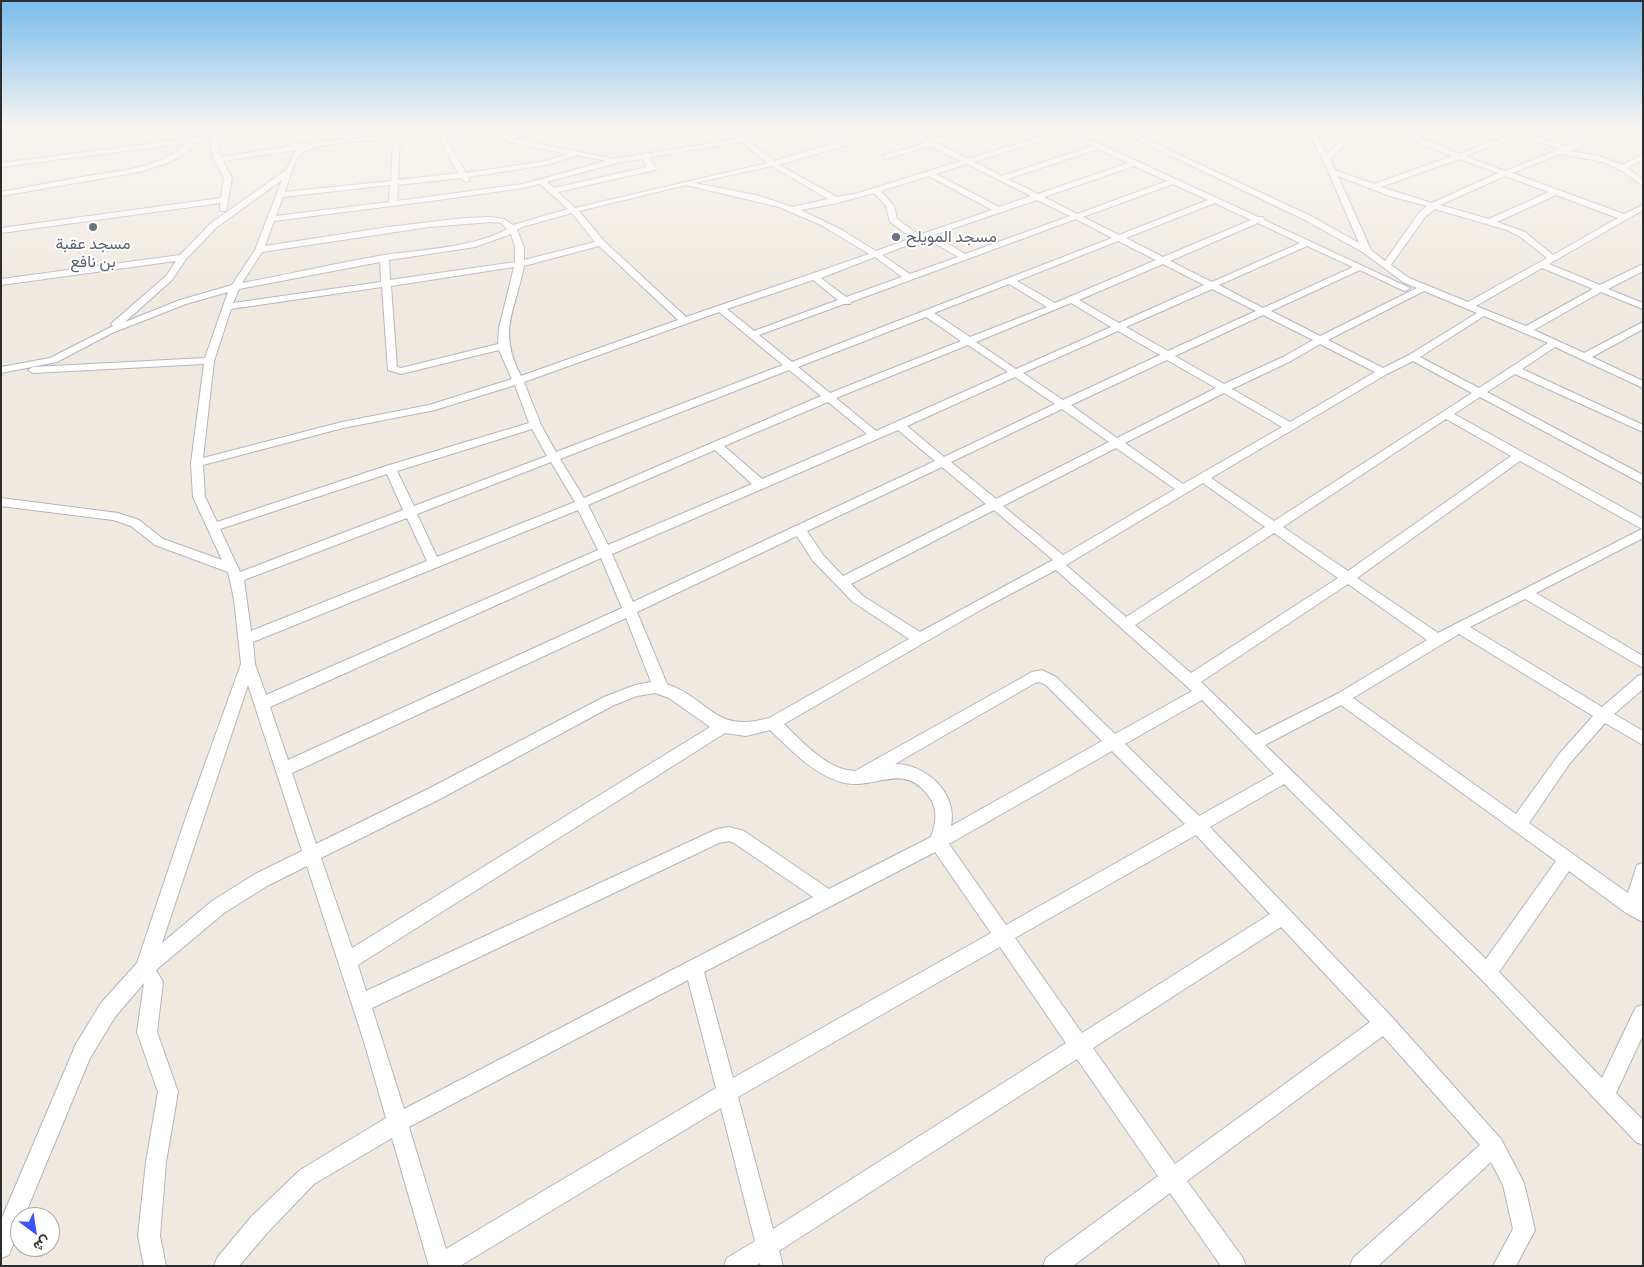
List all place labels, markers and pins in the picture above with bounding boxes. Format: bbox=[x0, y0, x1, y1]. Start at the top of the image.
marker: مسجد عقبة بن نافع bbox=[87, 221, 99, 233]
place label: مسجد المويلح bbox=[906, 227, 997, 247]
marker: مسجد المويلح bbox=[890, 231, 902, 243]
place label: مسجد عقبة بن نافع bbox=[55, 234, 131, 272]

